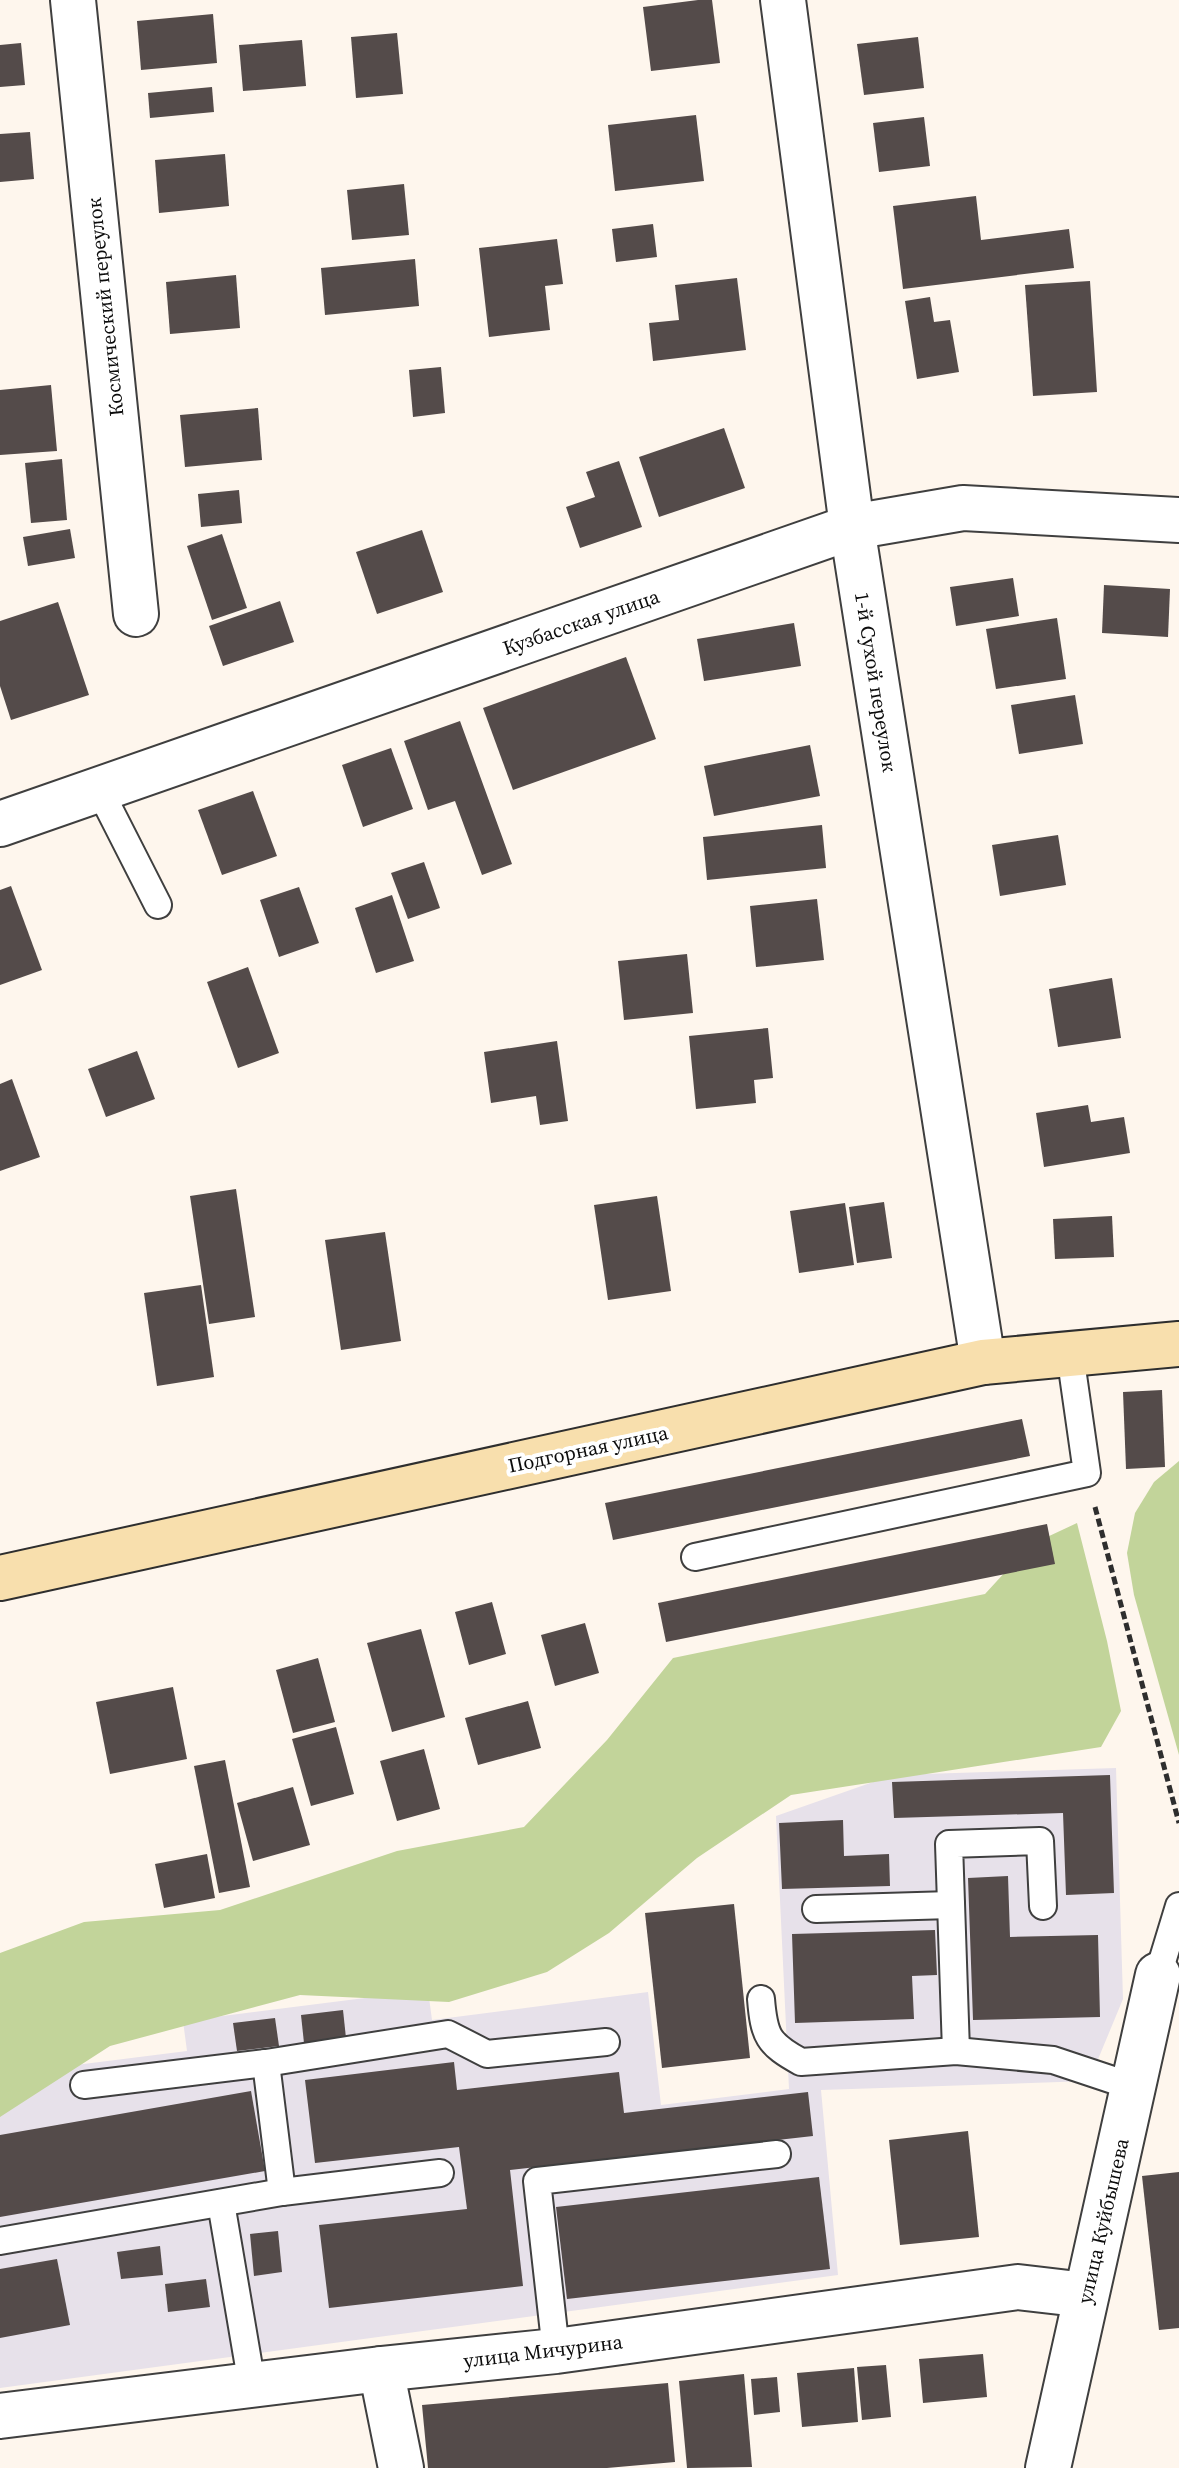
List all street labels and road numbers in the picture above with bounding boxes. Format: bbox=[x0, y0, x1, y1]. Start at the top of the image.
street label: Космический переулок bbox=[80, 196, 130, 418]
street label: Кузбасская улица bbox=[499, 582, 664, 662]
street label: 1-й Сухой переулок bbox=[848, 590, 904, 774]
street label: Подгорная улица bbox=[505, 1418, 671, 1480]
street label: улица Куйбышева bbox=[1070, 2135, 1136, 2307]
street label: улица Мичурина bbox=[462, 2327, 625, 2375]

